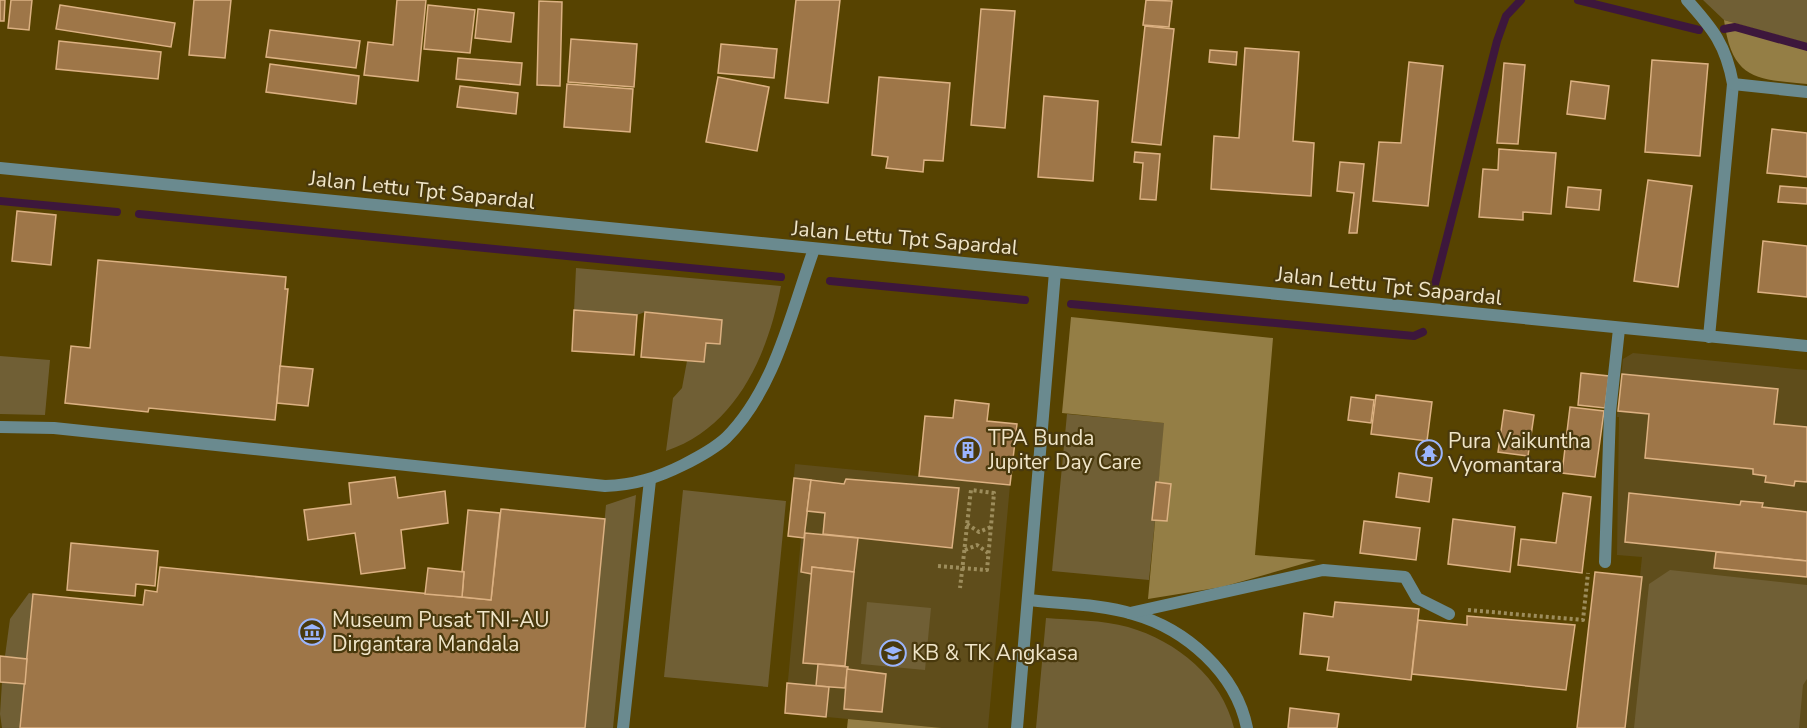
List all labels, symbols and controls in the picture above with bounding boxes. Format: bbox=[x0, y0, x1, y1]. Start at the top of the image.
street label: Jalan Lettu Tpt Sapardal bbox=[307, 164, 537, 216]
street label: Jalan Lettu Tpt Sapardal bbox=[790, 214, 1020, 262]
street label: Jalan Lettu Tpt Sapardal bbox=[1274, 260, 1504, 312]
place label: TPA Bunda Jupiter Day Care bbox=[987, 424, 1141, 476]
place label: Pura Vaikuntha Vyomantara bbox=[1447, 427, 1591, 479]
building icon: TPA Bunda Jupiter Day Care bbox=[953, 435, 983, 465]
temple icon: Pura Vaikuntha Vyomantara bbox=[1414, 438, 1444, 468]
place label: Museum Pusat TNI-AU Dirgantara Mandala bbox=[332, 606, 550, 658]
museum icon: Museum Pusat TNI-AU Dirgantara Mandala bbox=[297, 617, 327, 647]
school or university icon: KB & TK Angkasa bbox=[878, 638, 908, 668]
place label: KB & TK Angkasa bbox=[912, 639, 1078, 667]

